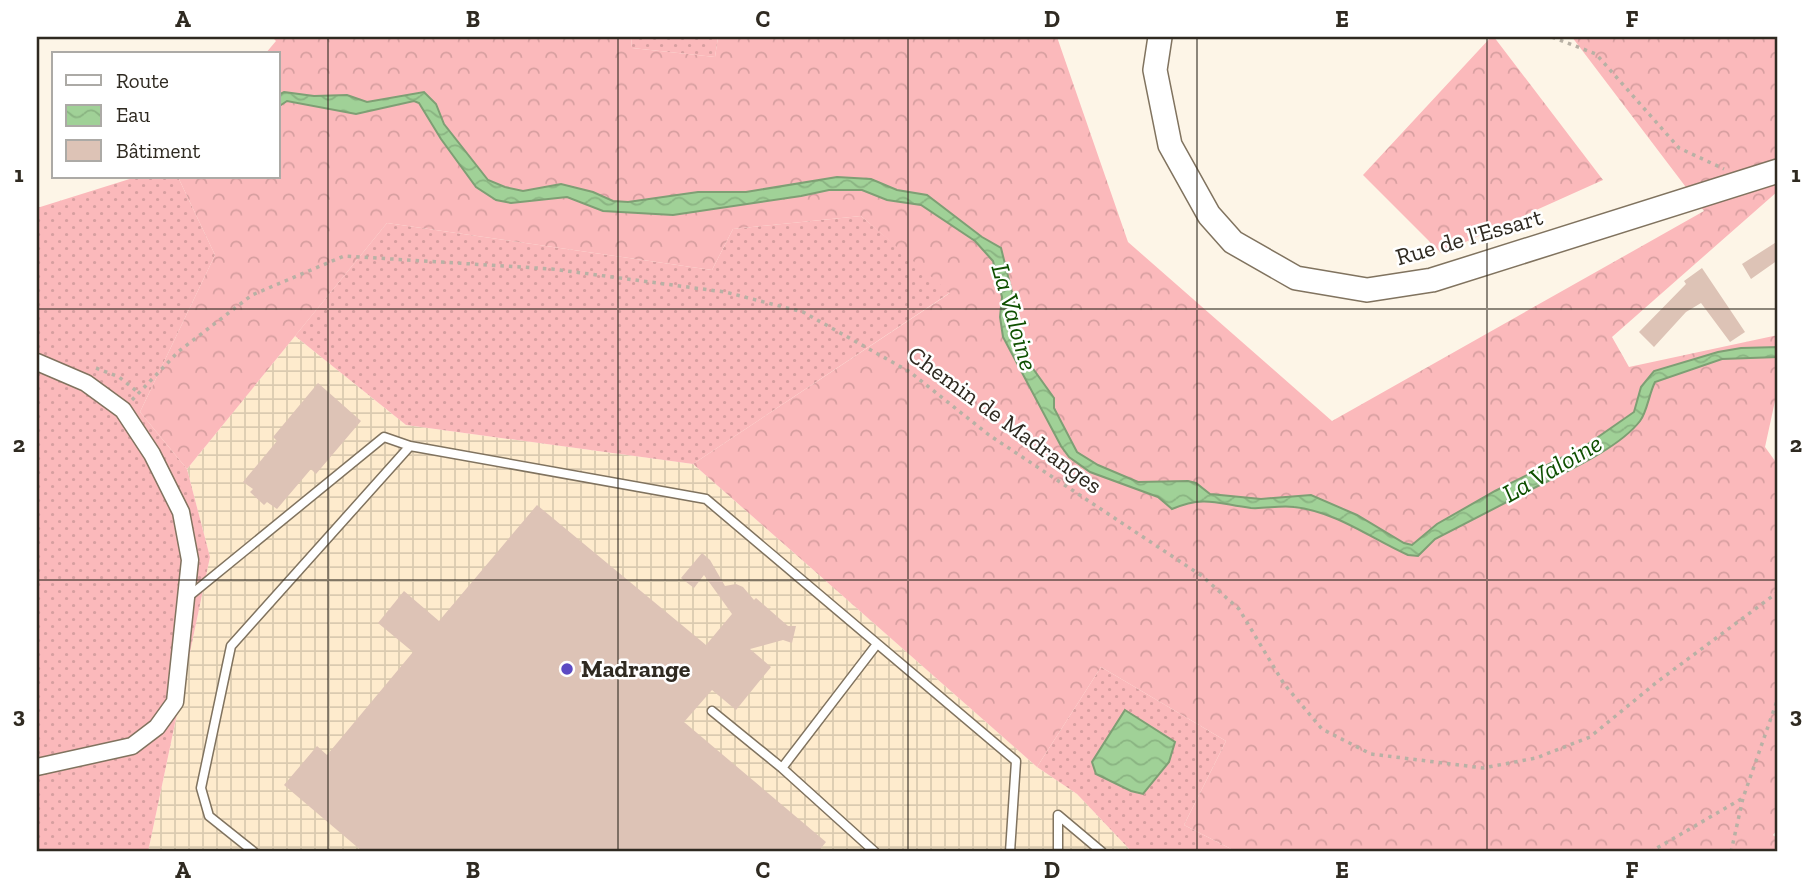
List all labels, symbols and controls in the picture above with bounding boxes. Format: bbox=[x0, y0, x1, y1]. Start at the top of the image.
text: A bbox=[175, 5, 191, 33]
text: B bbox=[466, 5, 480, 33]
text: C bbox=[756, 5, 770, 33]
text: D bbox=[1044, 5, 1060, 33]
text: E bbox=[1335, 5, 1349, 33]
text: F bbox=[1625, 5, 1639, 33]
legend bbox=[52, 52, 280, 178]
text: Route bbox=[116, 68, 169, 93]
text: Eau bbox=[116, 102, 150, 127]
text: Bâtiment bbox=[116, 138, 201, 163]
text: 1 bbox=[14, 160, 24, 188]
text: 1 bbox=[1791, 160, 1801, 188]
street label: Rue de l'Essart bbox=[1392, 202, 1546, 271]
water label: La Valoine bbox=[984, 260, 1046, 374]
street label: Chemin de Madranges bbox=[903, 339, 1108, 500]
water label: La Valoine bbox=[1496, 427, 1608, 509]
text: 2 bbox=[13, 430, 25, 458]
text: 2 bbox=[1790, 430, 1802, 458]
place label: Madrange bbox=[581, 654, 691, 683]
marker: Madrange bbox=[559, 661, 575, 677]
text: 3 bbox=[13, 701, 25, 729]
text: 3 bbox=[1790, 701, 1802, 729]
text: A bbox=[175, 856, 191, 884]
text: B bbox=[466, 856, 480, 884]
text: C bbox=[756, 856, 770, 884]
text: D bbox=[1044, 856, 1060, 884]
text: E bbox=[1335, 856, 1349, 884]
text: F bbox=[1625, 856, 1639, 884]

